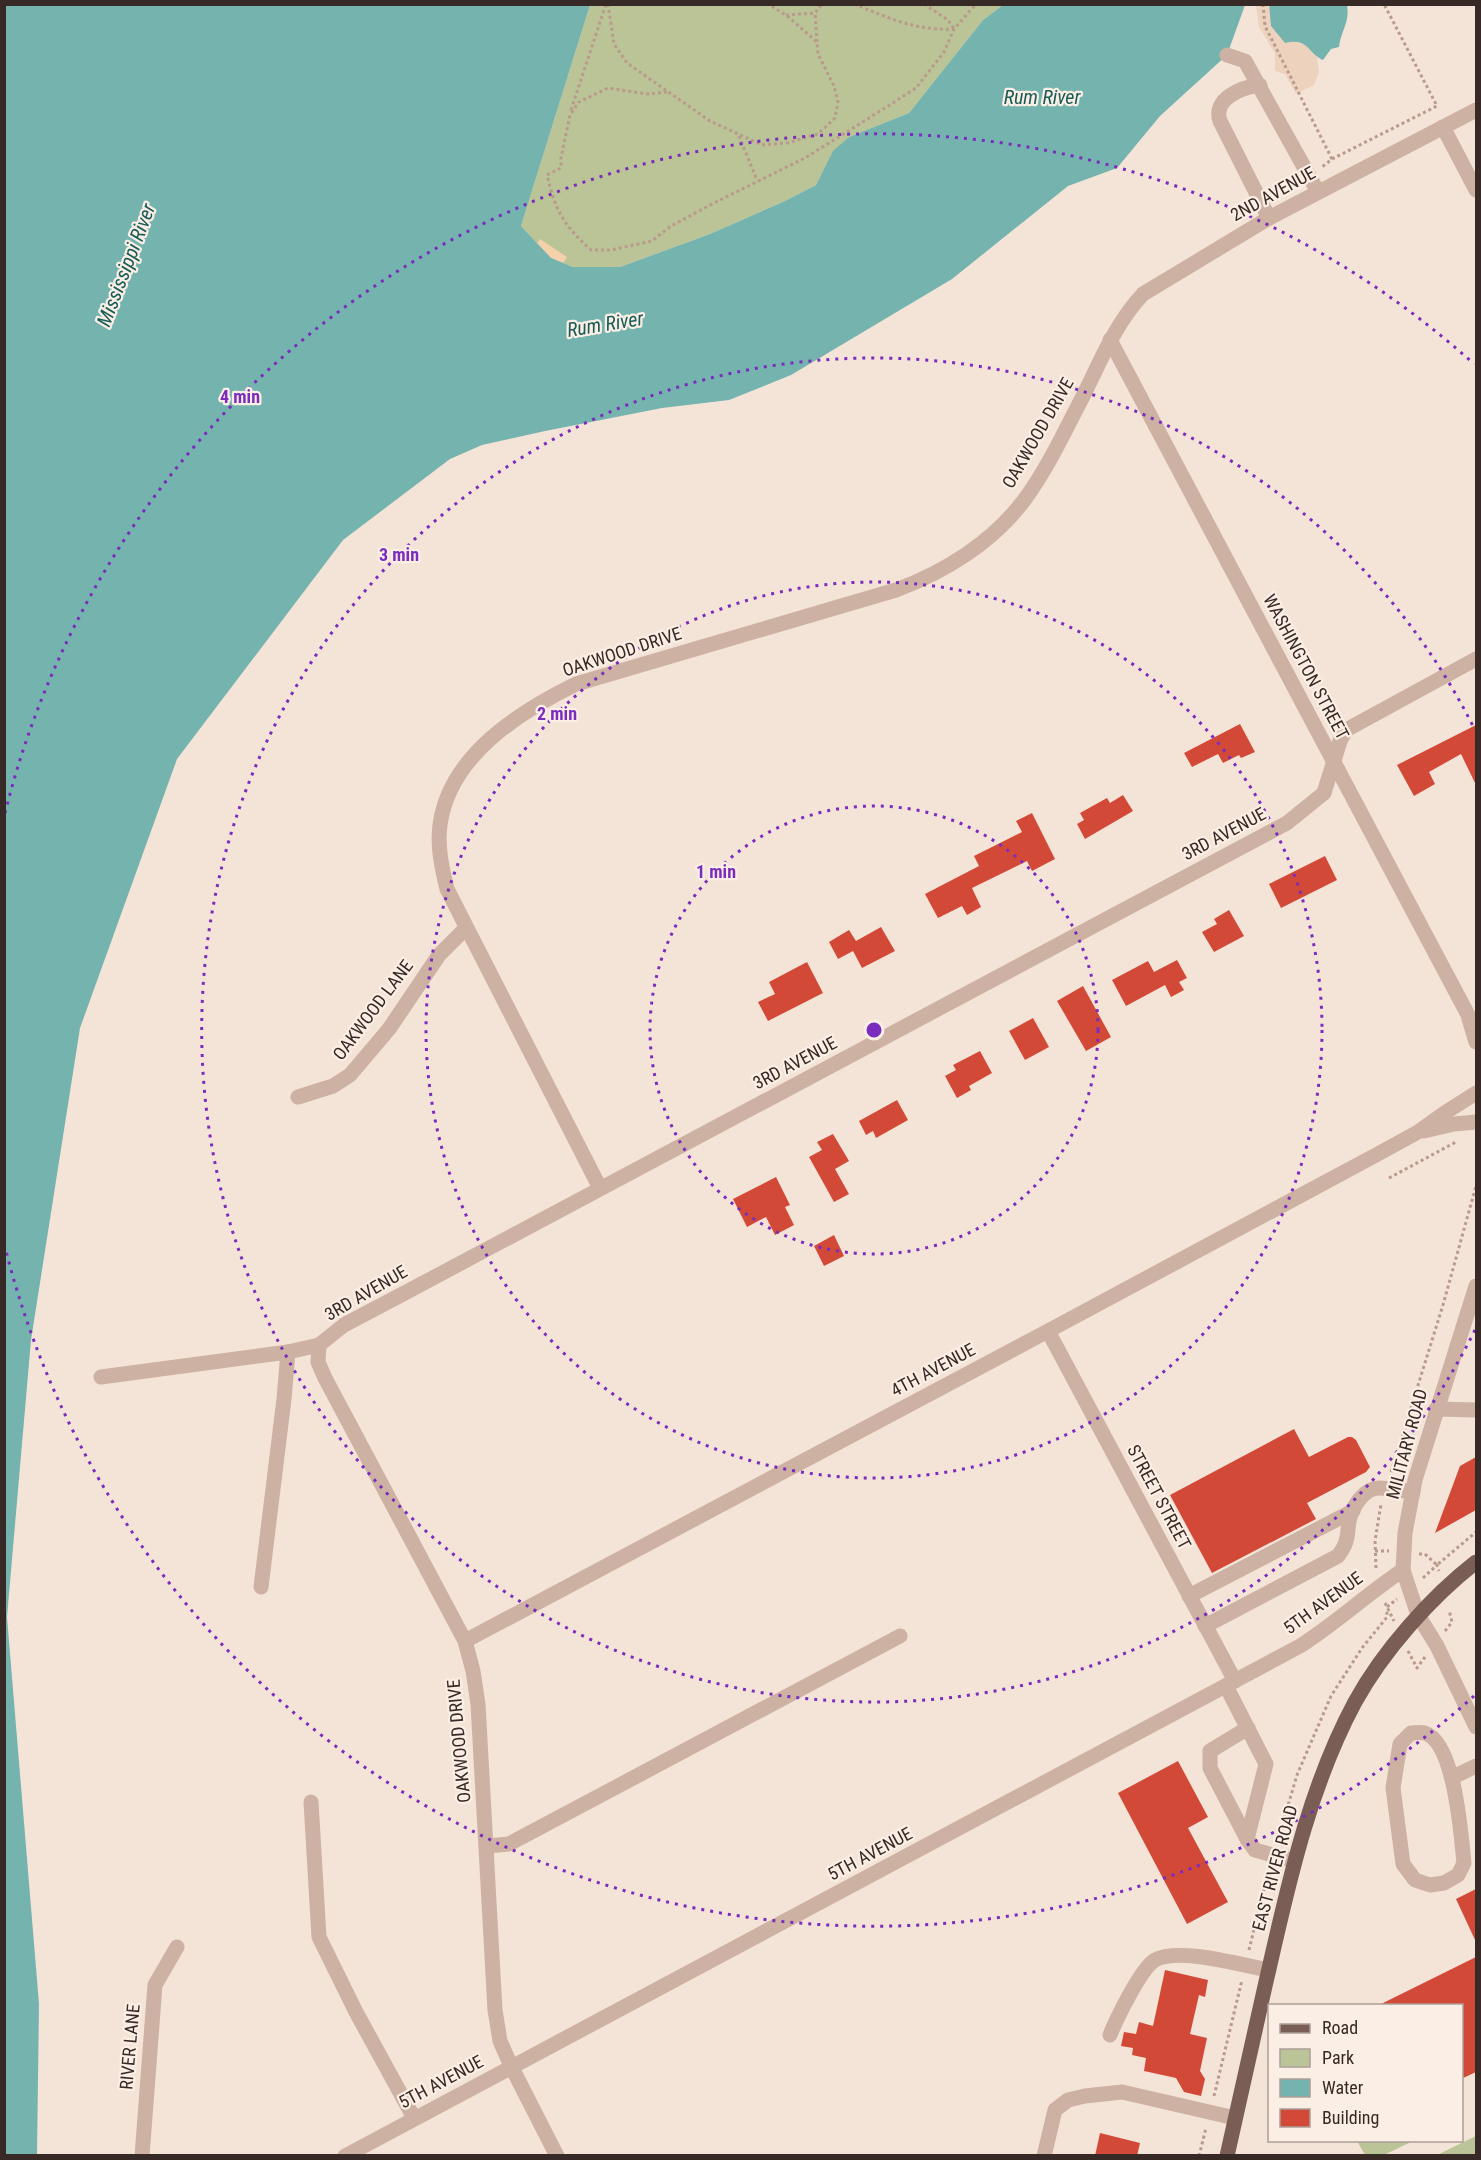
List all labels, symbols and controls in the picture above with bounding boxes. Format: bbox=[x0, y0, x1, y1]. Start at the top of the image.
water label: Rum River bbox=[1004, 85, 1081, 109]
street label: 2ND AVENUE bbox=[1227, 162, 1319, 225]
water label: Mississippi River bbox=[92, 199, 161, 330]
water label: Rum River bbox=[565, 306, 646, 342]
street label: OAKWOOD DRIVE bbox=[997, 374, 1078, 492]
text: 4 min bbox=[220, 386, 260, 407]
text: 3 min bbox=[379, 544, 419, 565]
street label: WASHINGTON STREET bbox=[1259, 591, 1354, 743]
street label: OAKWOOD DRIVE bbox=[560, 622, 684, 681]
text: 2 min bbox=[537, 703, 577, 724]
street label: 3RD AVENUE bbox=[1178, 803, 1269, 864]
text: 1 min bbox=[696, 861, 736, 882]
street label: OAKWOOD LANE bbox=[328, 956, 417, 1064]
centre of rings bbox=[864, 1020, 884, 1040]
street label: 3RD AVENUE bbox=[749, 1032, 840, 1093]
street label: 3RD AVENUE bbox=[321, 1261, 411, 1325]
street label: 4TH AVENUE bbox=[887, 1339, 979, 1401]
street label: MILITARY ROAD bbox=[1382, 1386, 1431, 1501]
street label: STREET STREET bbox=[1123, 1441, 1196, 1553]
street label: 5TH AVENUE bbox=[1279, 1567, 1366, 1638]
street label: OAKWOOD DRIVE bbox=[443, 1678, 474, 1804]
street label: EAST RIVER ROAD bbox=[1248, 1803, 1301, 1933]
street label: 5TH AVENUE bbox=[824, 1823, 916, 1885]
street label: RIVER LANE bbox=[115, 2003, 144, 2091]
legend bbox=[1268, 2004, 1463, 2142]
text: Road bbox=[1322, 2017, 1358, 2038]
text: Park bbox=[1322, 2047, 1354, 2068]
street label: 5TH AVENUE bbox=[395, 2051, 487, 2113]
text: Water bbox=[1322, 2077, 1364, 2098]
text: Building bbox=[1322, 2107, 1379, 2128]

